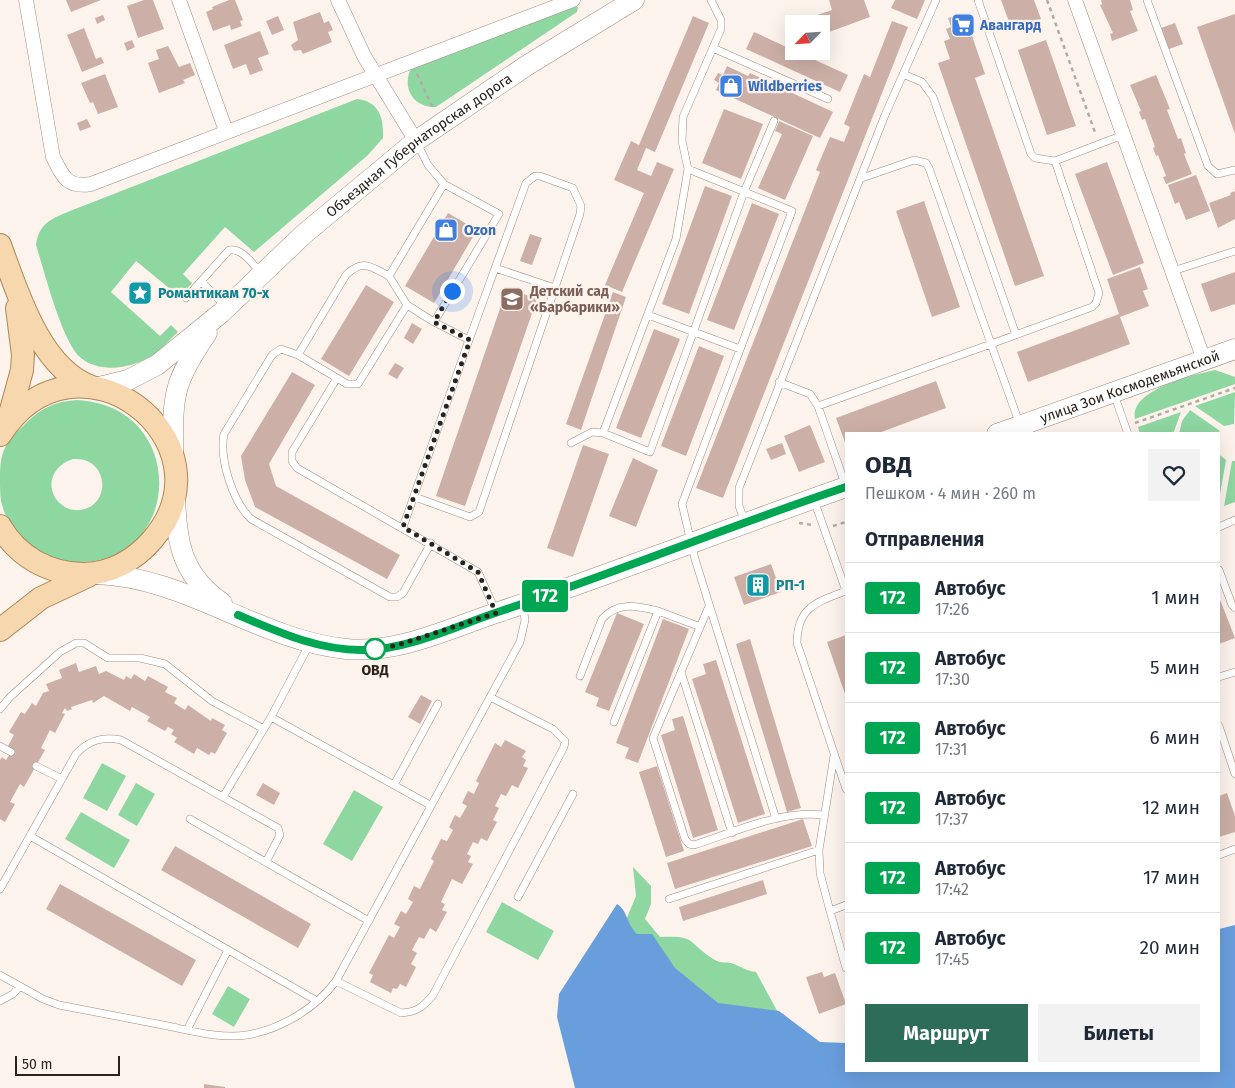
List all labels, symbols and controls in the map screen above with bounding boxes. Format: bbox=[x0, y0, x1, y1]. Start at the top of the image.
supermarket icon: Авангард bbox=[950, 12, 976, 38]
north arrow bbox=[785, 15, 830, 60]
map controls bbox=[785, 15, 830, 60]
place label: Авангард bbox=[979, 17, 1041, 34]
street label: Объездная Губернаторская дорога bbox=[323, 70, 515, 221]
shop icon: Wildberries bbox=[718, 73, 744, 99]
place label: Wildberries bbox=[748, 78, 822, 95]
shop icon: Ozon bbox=[433, 217, 459, 243]
place label: Ozon bbox=[464, 222, 496, 239]
your location bbox=[440, 279, 465, 304]
place icon: Романтикам 70-х bbox=[127, 280, 153, 306]
place label: Детский сад «Барбарики» bbox=[529, 283, 620, 316]
place label: Романтикам 70-х bbox=[158, 285, 270, 302]
school or university icon: Детский сад «Барбарики» bbox=[499, 286, 525, 312]
street label: улица Зои Космодемьянской bbox=[1038, 347, 1222, 427]
button: heart bbox=[1148, 449, 1200, 501]
text: ОВД bbox=[865, 451, 912, 479]
text: Пешком · 4 мин · 260 m bbox=[865, 484, 1036, 503]
text: Отправления bbox=[865, 528, 984, 551]
building icon: РП-1 bbox=[745, 572, 771, 598]
place label: РП-1 bbox=[776, 577, 805, 594]
text: Автобус bbox=[935, 577, 1006, 600]
line badge: 172 bbox=[516, 580, 574, 612]
text: 172 bbox=[532, 585, 558, 607]
text: 1 мин bbox=[1151, 586, 1200, 609]
text: 172 bbox=[880, 587, 905, 609]
text: 17:26 bbox=[935, 600, 969, 619]
marker: ОВД bbox=[364, 638, 386, 660]
text: Автобус bbox=[935, 647, 1006, 670]
text: 5 мин bbox=[1150, 656, 1200, 679]
text: 172 bbox=[880, 657, 905, 679]
place label: ОВД bbox=[361, 662, 389, 679]
text: 17:30 bbox=[935, 670, 970, 689]
text: Автобус bbox=[935, 717, 1006, 740]
text: 6 мин bbox=[1149, 726, 1200, 749]
text: 172 bbox=[880, 727, 905, 749]
text: 17:31 bbox=[935, 740, 968, 759]
text: Автобус bbox=[935, 787, 1006, 810]
text: 12 мин bbox=[1142, 796, 1200, 819]
text: 172 bbox=[880, 797, 905, 819]
text: 17:37 bbox=[935, 810, 968, 829]
text: Автобус bbox=[935, 857, 1006, 880]
text: 17 мин bbox=[1143, 866, 1200, 889]
text: 172 bbox=[880, 867, 905, 889]
text: 17:42 bbox=[935, 880, 969, 899]
text: Автобус bbox=[935, 927, 1006, 950]
text: 20 мин bbox=[1140, 936, 1200, 959]
text: 172 bbox=[880, 937, 905, 959]
text: 17:45 bbox=[935, 950, 969, 969]
button: Маршрут bbox=[865, 1004, 1028, 1062]
button: Билеты bbox=[1038, 1004, 1200, 1062]
scale bar bbox=[15, 1053, 120, 1076]
text: 50 m bbox=[22, 1056, 53, 1073]

